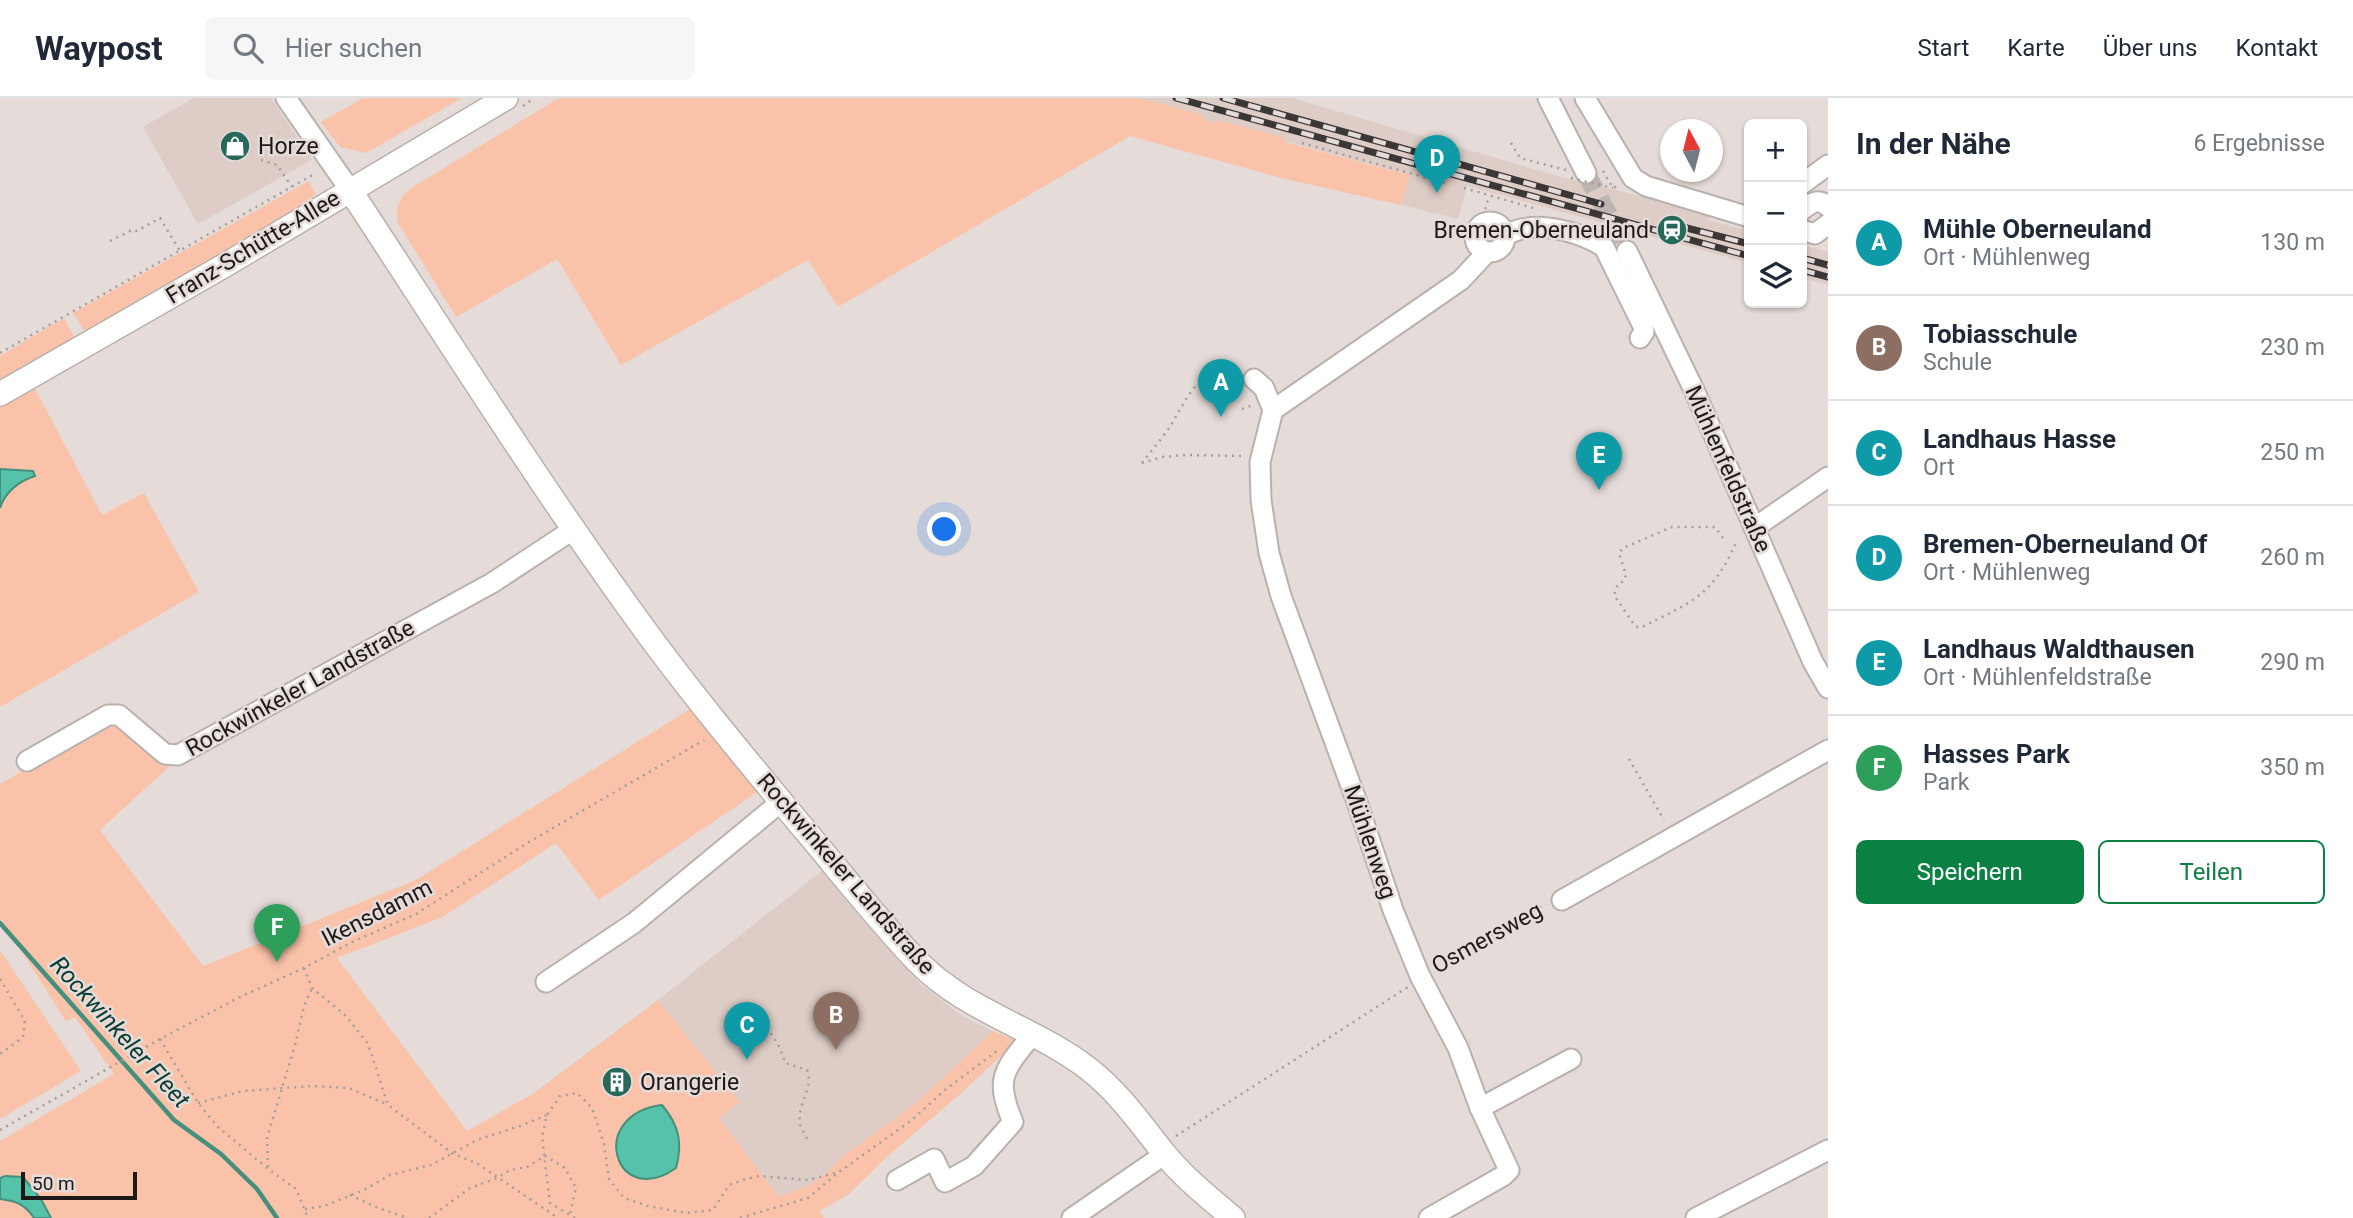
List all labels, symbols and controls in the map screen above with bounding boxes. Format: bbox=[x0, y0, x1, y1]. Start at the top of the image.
search box bbox=[205, 17, 695, 80]
text: Waypost bbox=[35, 29, 163, 68]
icon: search bbox=[229, 29, 267, 67]
text: Hier suchen bbox=[285, 33, 422, 63]
text: Start bbox=[1918, 34, 1969, 62]
text: Karte bbox=[2007, 34, 2065, 62]
text: Über uns bbox=[2103, 34, 2197, 62]
text: Kontakt bbox=[2235, 34, 2318, 62]
north arrow bbox=[1660, 119, 1723, 182]
map controls bbox=[1744, 119, 1807, 308]
button: + bbox=[1744, 119, 1807, 182]
text: In der Nähe bbox=[1856, 126, 2011, 161]
shop icon: Horze bbox=[218, 129, 252, 163]
text: 6 Ergebnisse bbox=[2193, 130, 2325, 157]
place label: Horze bbox=[258, 133, 319, 160]
pin: D bbox=[1414, 135, 1460, 193]
button: − bbox=[1744, 182, 1807, 245]
street label: Franz-Schütte-Allee bbox=[161, 184, 345, 310]
station icon: Bremen-Oberneuland bbox=[1655, 213, 1689, 247]
text: Mühle Oberneuland bbox=[1923, 214, 2152, 244]
place label: Bremen-Oberneuland bbox=[1433, 217, 1649, 244]
text: A bbox=[1871, 229, 1887, 256]
text: 130 m bbox=[2260, 229, 2325, 256]
text: Ort · Mühlenweg bbox=[1923, 244, 2090, 271]
button: layers bbox=[1744, 245, 1807, 308]
text: Tobiasschule bbox=[1923, 319, 2077, 349]
text: B bbox=[1872, 334, 1886, 361]
text: 230 m bbox=[2260, 334, 2325, 361]
text: Schule bbox=[1923, 349, 1992, 376]
pin: A bbox=[1198, 359, 1244, 417]
street label: Mühlenfeldstraße bbox=[1679, 382, 1777, 556]
text: Landhaus Hasse bbox=[1923, 424, 2116, 454]
pin: E bbox=[1576, 432, 1622, 490]
text: C bbox=[1871, 439, 1887, 466]
text: 250 m bbox=[2260, 439, 2325, 466]
text: Ort bbox=[1923, 454, 1955, 481]
your location bbox=[927, 512, 961, 546]
text: Bremen-Oberneuland Of bbox=[1923, 529, 2207, 559]
text: D bbox=[1872, 544, 1886, 571]
text: 260 m bbox=[2260, 544, 2325, 571]
text: Ort · Mühlenweg bbox=[1923, 559, 2090, 586]
street label: Rockwinkeler Landstraße bbox=[181, 614, 419, 762]
text: Landhaus Waldthausen bbox=[1923, 634, 2195, 664]
text: E bbox=[1873, 649, 1885, 676]
text: 290 m bbox=[2260, 649, 2325, 676]
text: Ort · Mühlenfeldstraße bbox=[1923, 664, 2152, 691]
text: Hasses Park bbox=[1923, 739, 2070, 769]
text: F bbox=[1873, 754, 1885, 781]
text: 350 m bbox=[2260, 754, 2325, 781]
street label: Rockwinkeler Landstraße bbox=[751, 768, 941, 980]
text: Park bbox=[1923, 769, 1969, 796]
street label: Mühlenweg bbox=[1338, 782, 1402, 902]
button: Speichern bbox=[1856, 840, 2084, 904]
button: Teilen bbox=[2098, 840, 2325, 904]
street label: Ikensdamm bbox=[317, 874, 437, 952]
street label: Osmersweg bbox=[1427, 897, 1547, 979]
pin: F bbox=[254, 904, 300, 962]
water label: Rockwinkeler Fleet bbox=[45, 950, 196, 1114]
pin: B bbox=[813, 992, 859, 1050]
pin: C bbox=[724, 1002, 770, 1060]
building icon: Orangerie bbox=[600, 1065, 634, 1099]
place label: Orangerie bbox=[640, 1069, 739, 1096]
scale bar bbox=[21, 1169, 136, 1201]
text: 50 m bbox=[32, 1172, 75, 1195]

